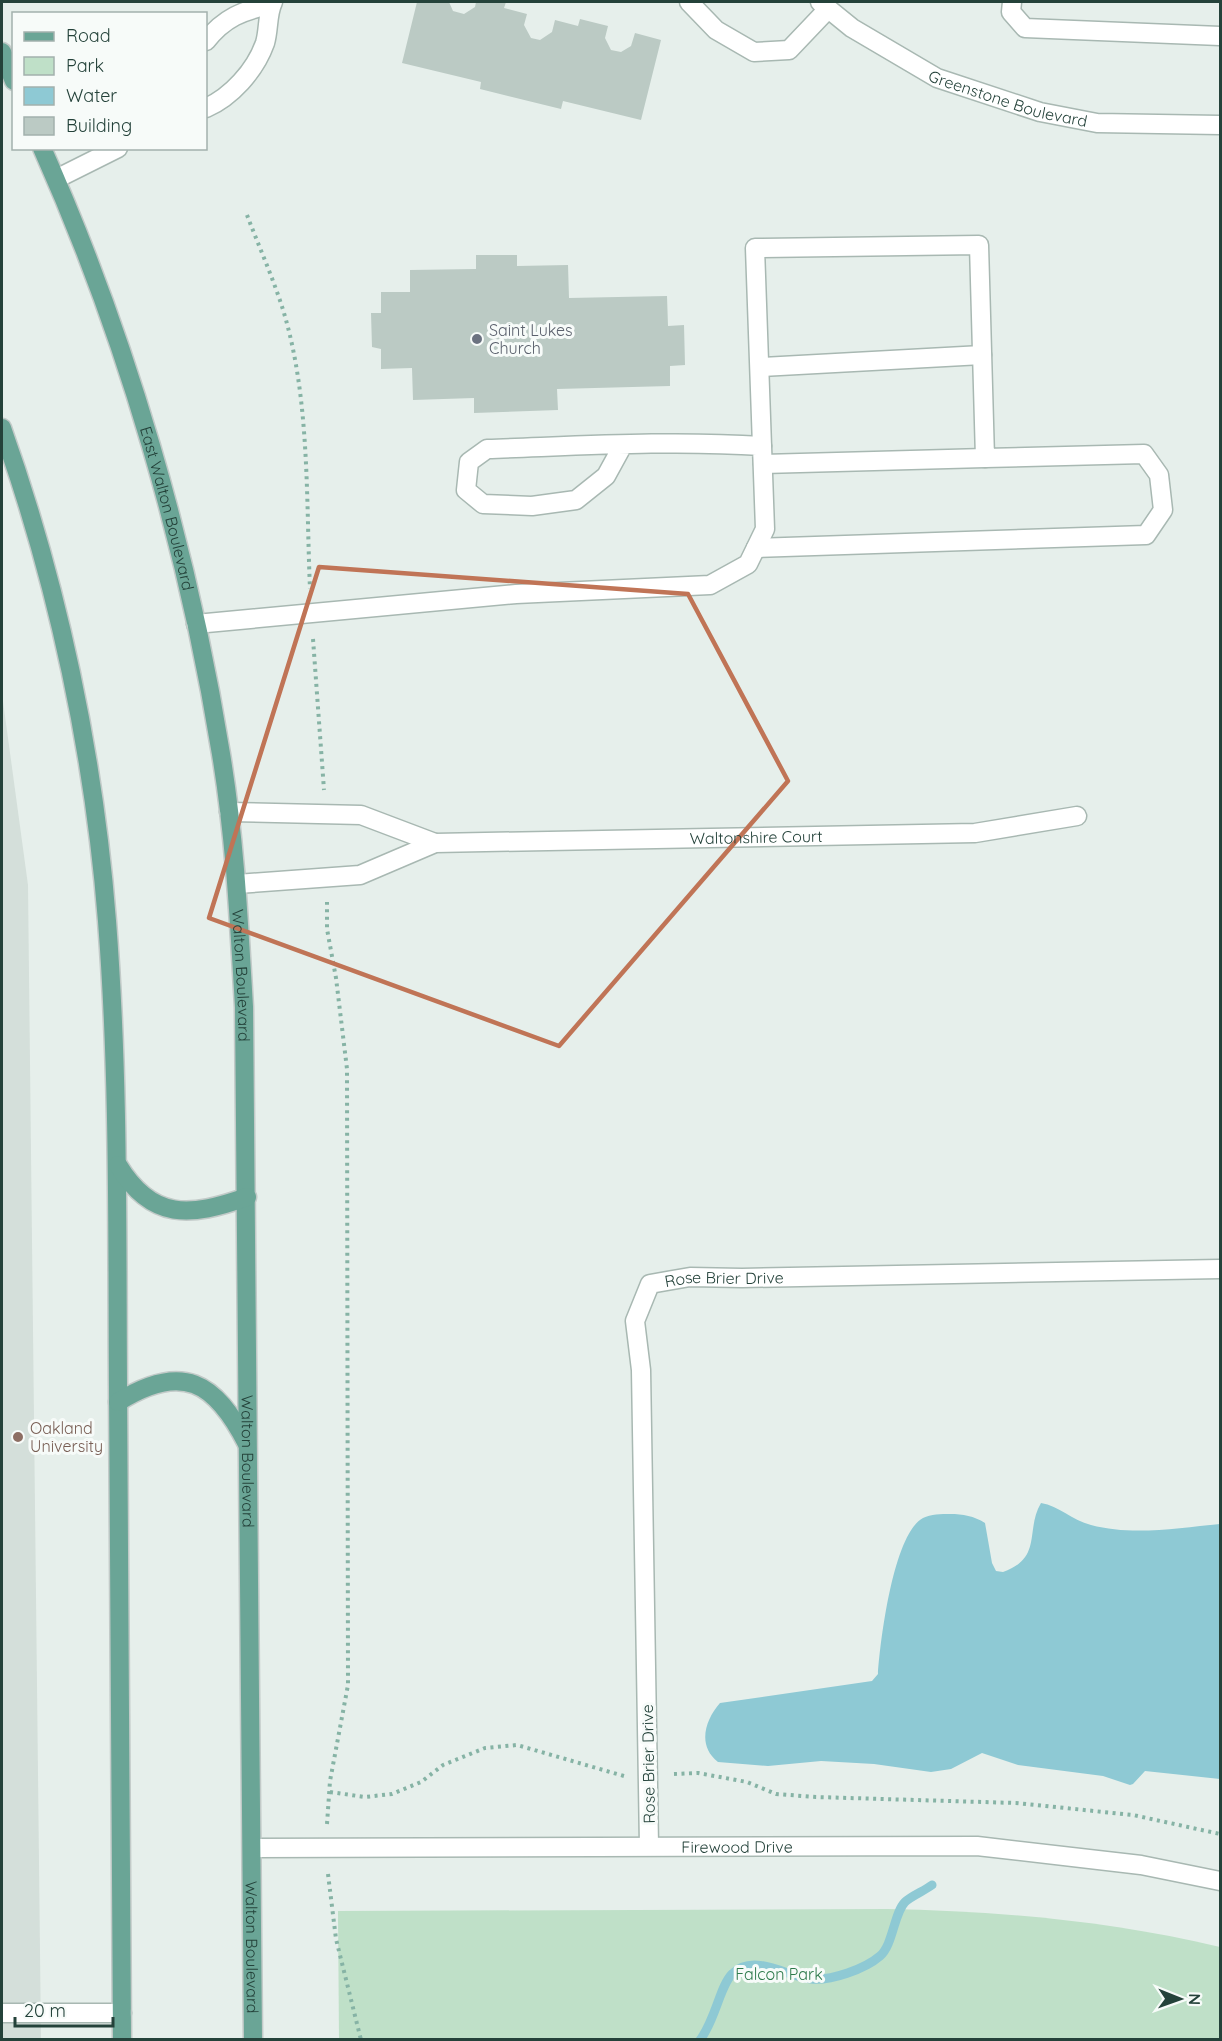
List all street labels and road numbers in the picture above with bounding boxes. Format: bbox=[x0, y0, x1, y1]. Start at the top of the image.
street label: Greenstone Boulevard bbox=[925, 65, 1089, 131]
street label: East Walton Boulevard bbox=[136, 424, 199, 592]
street label: Waltonshire Court bbox=[689, 826, 823, 848]
street label: Walton Boulevard bbox=[228, 908, 254, 1042]
street label: Rose Brier Drive bbox=[663, 1267, 784, 1291]
street label: Walton Boulevard bbox=[237, 1395, 259, 1528]
street label: Rose Brier Drive bbox=[637, 1704, 659, 1824]
street label: Firewood Drive bbox=[681, 1837, 793, 1857]
street label: Walton Boulevard bbox=[242, 1881, 263, 2014]

